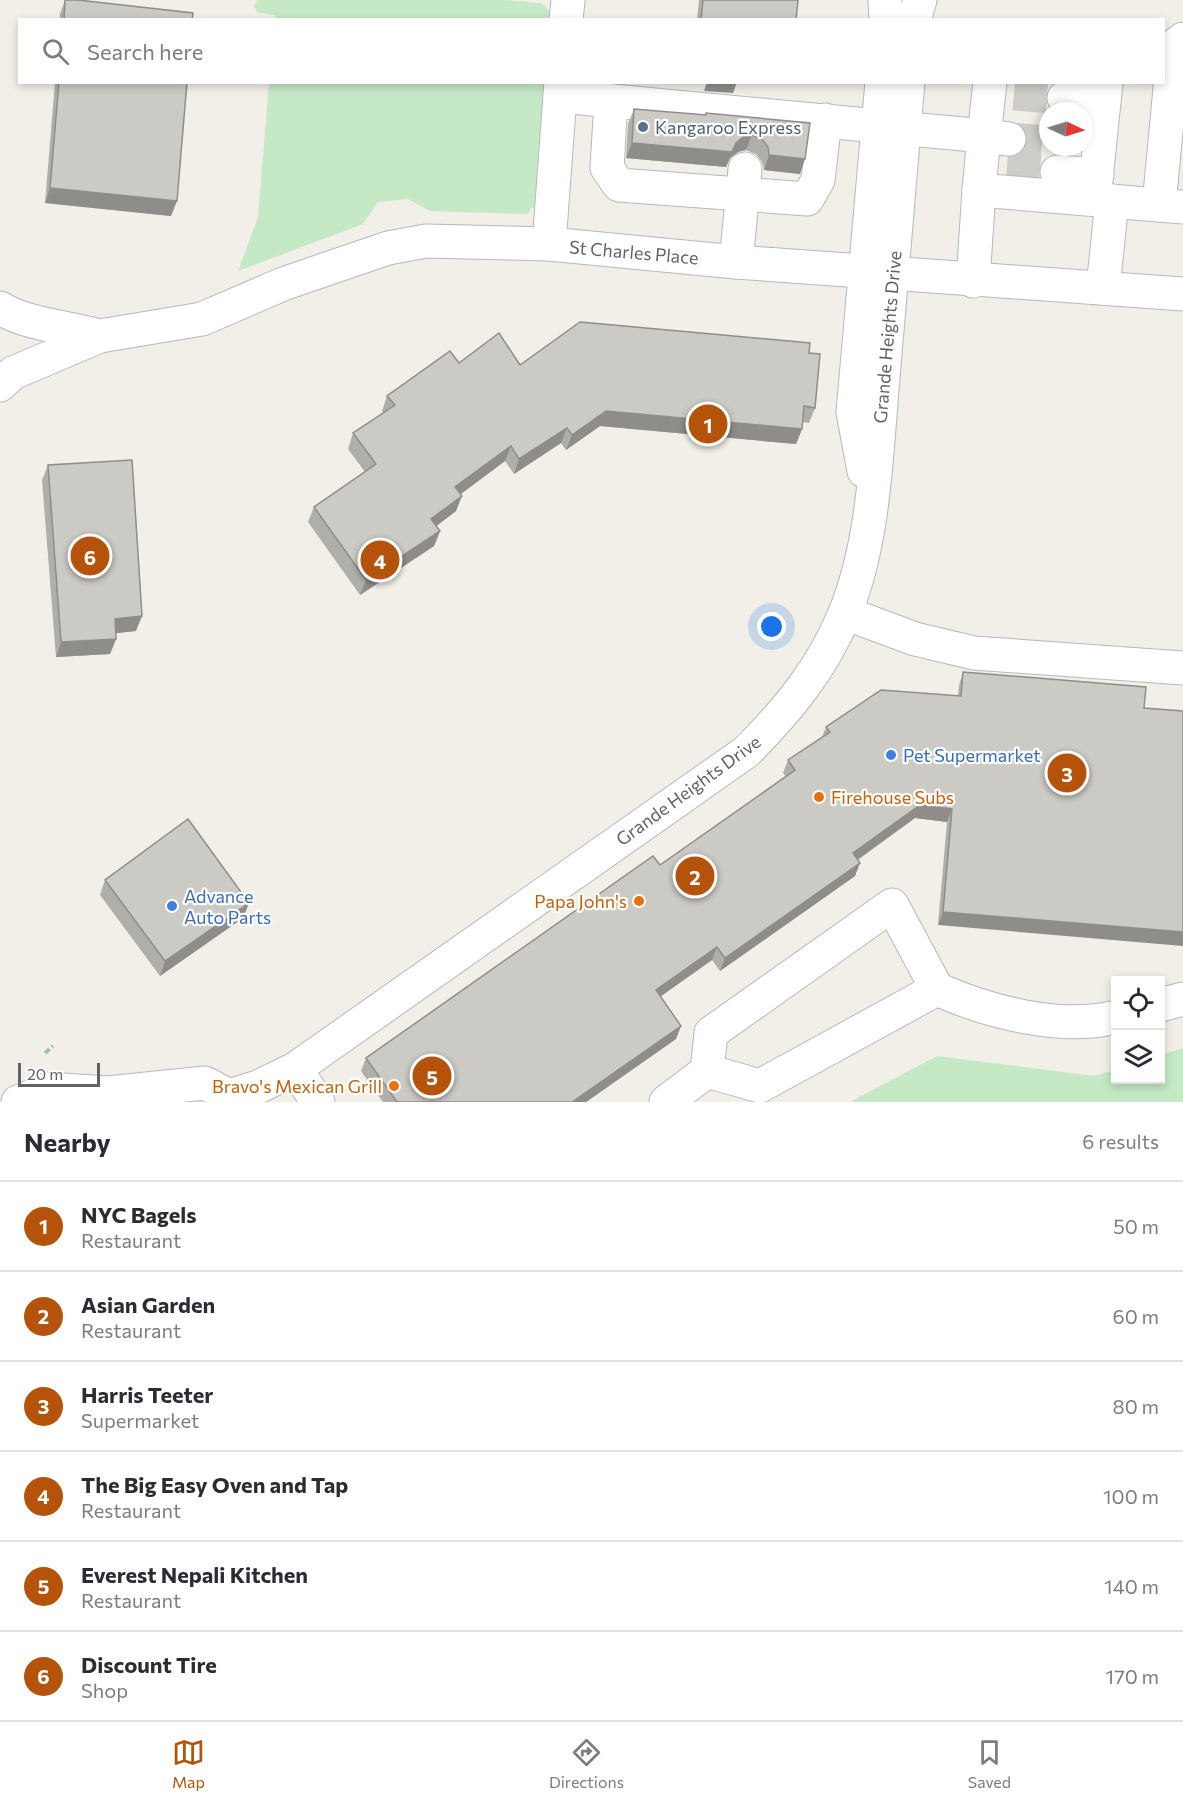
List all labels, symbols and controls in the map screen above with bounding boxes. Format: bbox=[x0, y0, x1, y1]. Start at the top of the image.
search box bbox=[18, 18, 1165, 84]
icon: search bbox=[39, 35, 72, 68]
text: Search here bbox=[87, 38, 203, 65]
north arrow bbox=[1039, 102, 1093, 156]
place label: Kangaroo Express bbox=[655, 116, 801, 138]
marker: Kangaroo Express bbox=[636, 120, 650, 134]
street label: St Charles Place bbox=[568, 235, 700, 269]
street label: Grande Heights Drive bbox=[868, 250, 906, 424]
pin: 1 bbox=[688, 402, 728, 446]
pin: 6 bbox=[70, 534, 110, 578]
pin: 4 bbox=[360, 538, 400, 582]
your location bbox=[757, 612, 786, 641]
street label: Grande Heights Drive bbox=[611, 730, 765, 850]
place label: Pet Supermarket bbox=[903, 744, 1041, 766]
marker: Pet Supermarket bbox=[884, 748, 898, 762]
pin: 3 bbox=[1048, 750, 1086, 796]
place label: Firehouse Subs bbox=[831, 786, 954, 808]
marker: Firehouse Subs bbox=[812, 790, 826, 804]
pin: 2 bbox=[676, 854, 714, 898]
place label: Advance Auto Parts bbox=[184, 885, 271, 928]
place label: Papa John's bbox=[534, 890, 627, 912]
marker: Papa John's bbox=[632, 894, 646, 908]
marker: Advance Auto Parts bbox=[165, 899, 179, 913]
map controls bbox=[1111, 976, 1165, 1084]
button: locate bbox=[1111, 976, 1165, 1030]
button: layers bbox=[1111, 1030, 1165, 1084]
pin: 5 bbox=[412, 1054, 452, 1098]
scale bar bbox=[18, 1060, 100, 1088]
text: 20 m bbox=[27, 1064, 63, 1083]
place label: Bravo's Mexican Grill bbox=[212, 1075, 382, 1097]
marker: Bravo's Mexican Grill bbox=[387, 1079, 401, 1093]
text: Nearby bbox=[24, 1126, 111, 1157]
text: 6 results bbox=[1082, 1129, 1159, 1153]
text: NYC Bagels bbox=[81, 1201, 197, 1228]
text: 1 bbox=[39, 1214, 48, 1238]
text: 50 m bbox=[1113, 1214, 1159, 1238]
text: Restaurant bbox=[81, 1228, 181, 1252]
text: Asian Garden bbox=[81, 1291, 215, 1318]
text: 2 bbox=[38, 1304, 49, 1328]
text: 60 m bbox=[1113, 1304, 1159, 1328]
text: Restaurant bbox=[81, 1318, 181, 1342]
text: Harris Teeter bbox=[81, 1381, 213, 1408]
text: 3 bbox=[38, 1394, 49, 1418]
text: 80 m bbox=[1113, 1394, 1159, 1418]
text: Supermarket bbox=[81, 1408, 199, 1432]
text: The Big Easy Oven and Tap bbox=[81, 1471, 348, 1498]
text: 4 bbox=[37, 1484, 50, 1508]
text: 100 m bbox=[1103, 1484, 1159, 1508]
text: Restaurant bbox=[81, 1498, 181, 1522]
text: Everest Nepali Kitchen bbox=[81, 1561, 308, 1588]
text: 5 bbox=[38, 1574, 49, 1598]
text: 140 m bbox=[1104, 1574, 1159, 1598]
text: Restaurant bbox=[81, 1588, 181, 1612]
text: Discount Tire bbox=[81, 1651, 217, 1678]
text: 6 bbox=[37, 1664, 50, 1688]
text: 170 m bbox=[1106, 1664, 1159, 1688]
text: Shop bbox=[81, 1678, 128, 1702]
tab: Map bbox=[172, 1736, 205, 1791]
tab: Directions bbox=[549, 1736, 624, 1791]
tab: Saved bbox=[968, 1736, 1011, 1791]

